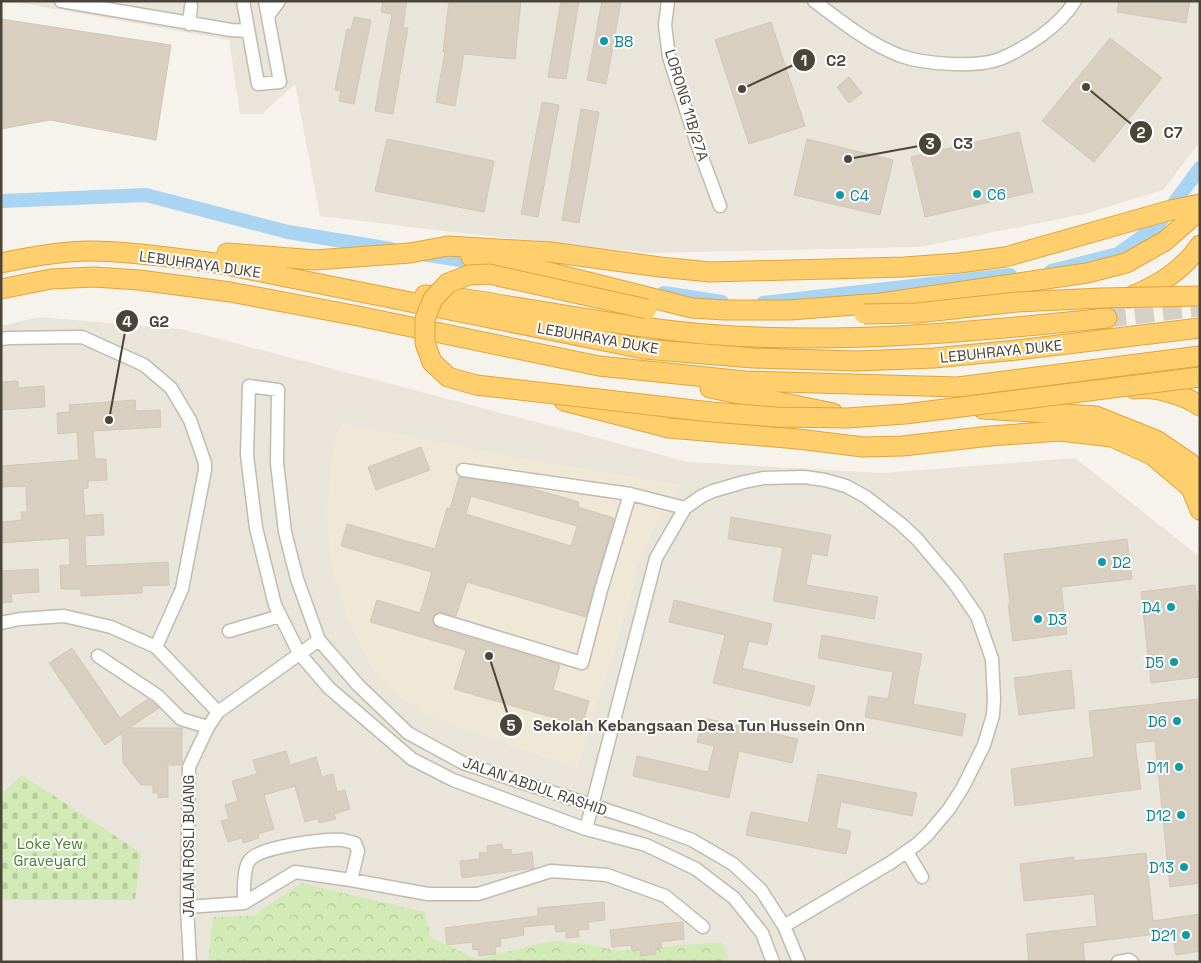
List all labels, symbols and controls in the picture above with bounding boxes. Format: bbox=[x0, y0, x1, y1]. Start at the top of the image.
place label: B8 bbox=[614, 32, 633, 51]
marker: B8 bbox=[598, 35, 610, 47]
callout: C2 bbox=[792, 45, 856, 76]
street label: LORONG 11B/27A bbox=[661, 47, 713, 164]
text: C2 bbox=[826, 50, 846, 71]
text: 1 bbox=[801, 51, 807, 70]
callout: C7 bbox=[1128, 117, 1193, 148]
text: C7 bbox=[1163, 122, 1183, 143]
text: 2 bbox=[1137, 123, 1146, 142]
callout: C3 bbox=[918, 128, 983, 159]
text: C3 bbox=[953, 133, 973, 154]
text: 3 bbox=[925, 134, 935, 153]
place label: C6 bbox=[987, 185, 1006, 204]
place label: C4 bbox=[850, 186, 869, 205]
marker: C6 bbox=[971, 188, 983, 200]
marker: C4 bbox=[834, 189, 846, 201]
street label: LEBUHRAYA DUKE bbox=[138, 246, 262, 282]
callout: G2 bbox=[114, 306, 179, 337]
text: G2 bbox=[149, 311, 169, 332]
text: 4 bbox=[122, 312, 132, 331]
street label: LEBUHRAYA DUKE bbox=[536, 318, 660, 358]
street label: LEBUHRAYA DUKE bbox=[939, 335, 1063, 367]
place label: D2 bbox=[1112, 553, 1131, 572]
marker: D2 bbox=[1096, 556, 1108, 568]
place label: D4 bbox=[1142, 598, 1161, 617]
marker: D4 bbox=[1165, 601, 1177, 613]
place label: D3 bbox=[1048, 610, 1067, 629]
marker: D3 bbox=[1032, 613, 1044, 625]
place label: D5 bbox=[1145, 653, 1164, 672]
marker: D5 bbox=[1168, 656, 1180, 668]
callout: Sekolah Kebangsaan Desa Tun Hussein Onn bbox=[498, 710, 876, 741]
place label: D6 bbox=[1148, 712, 1167, 731]
text: Sekolah Kebangsaan Desa Tun Hussein Onn bbox=[533, 715, 865, 736]
marker: D6 bbox=[1171, 715, 1183, 727]
text: 5 bbox=[506, 716, 516, 735]
street label: JALAN ABDUL RASHID bbox=[460, 752, 610, 820]
place label: D11 bbox=[1147, 758, 1169, 777]
marker: D11 bbox=[1173, 761, 1185, 773]
street label: JALAN ROSLI BUANG bbox=[179, 775, 198, 917]
place label: D12 bbox=[1146, 806, 1171, 825]
marker: D12 bbox=[1175, 809, 1187, 821]
park label: Loke Yew Graveyard bbox=[13, 834, 87, 870]
place label: D13 bbox=[1149, 858, 1174, 877]
marker: D13 bbox=[1178, 861, 1190, 873]
place label: D21 bbox=[1151, 926, 1176, 945]
marker: D21 bbox=[1180, 929, 1192, 941]

